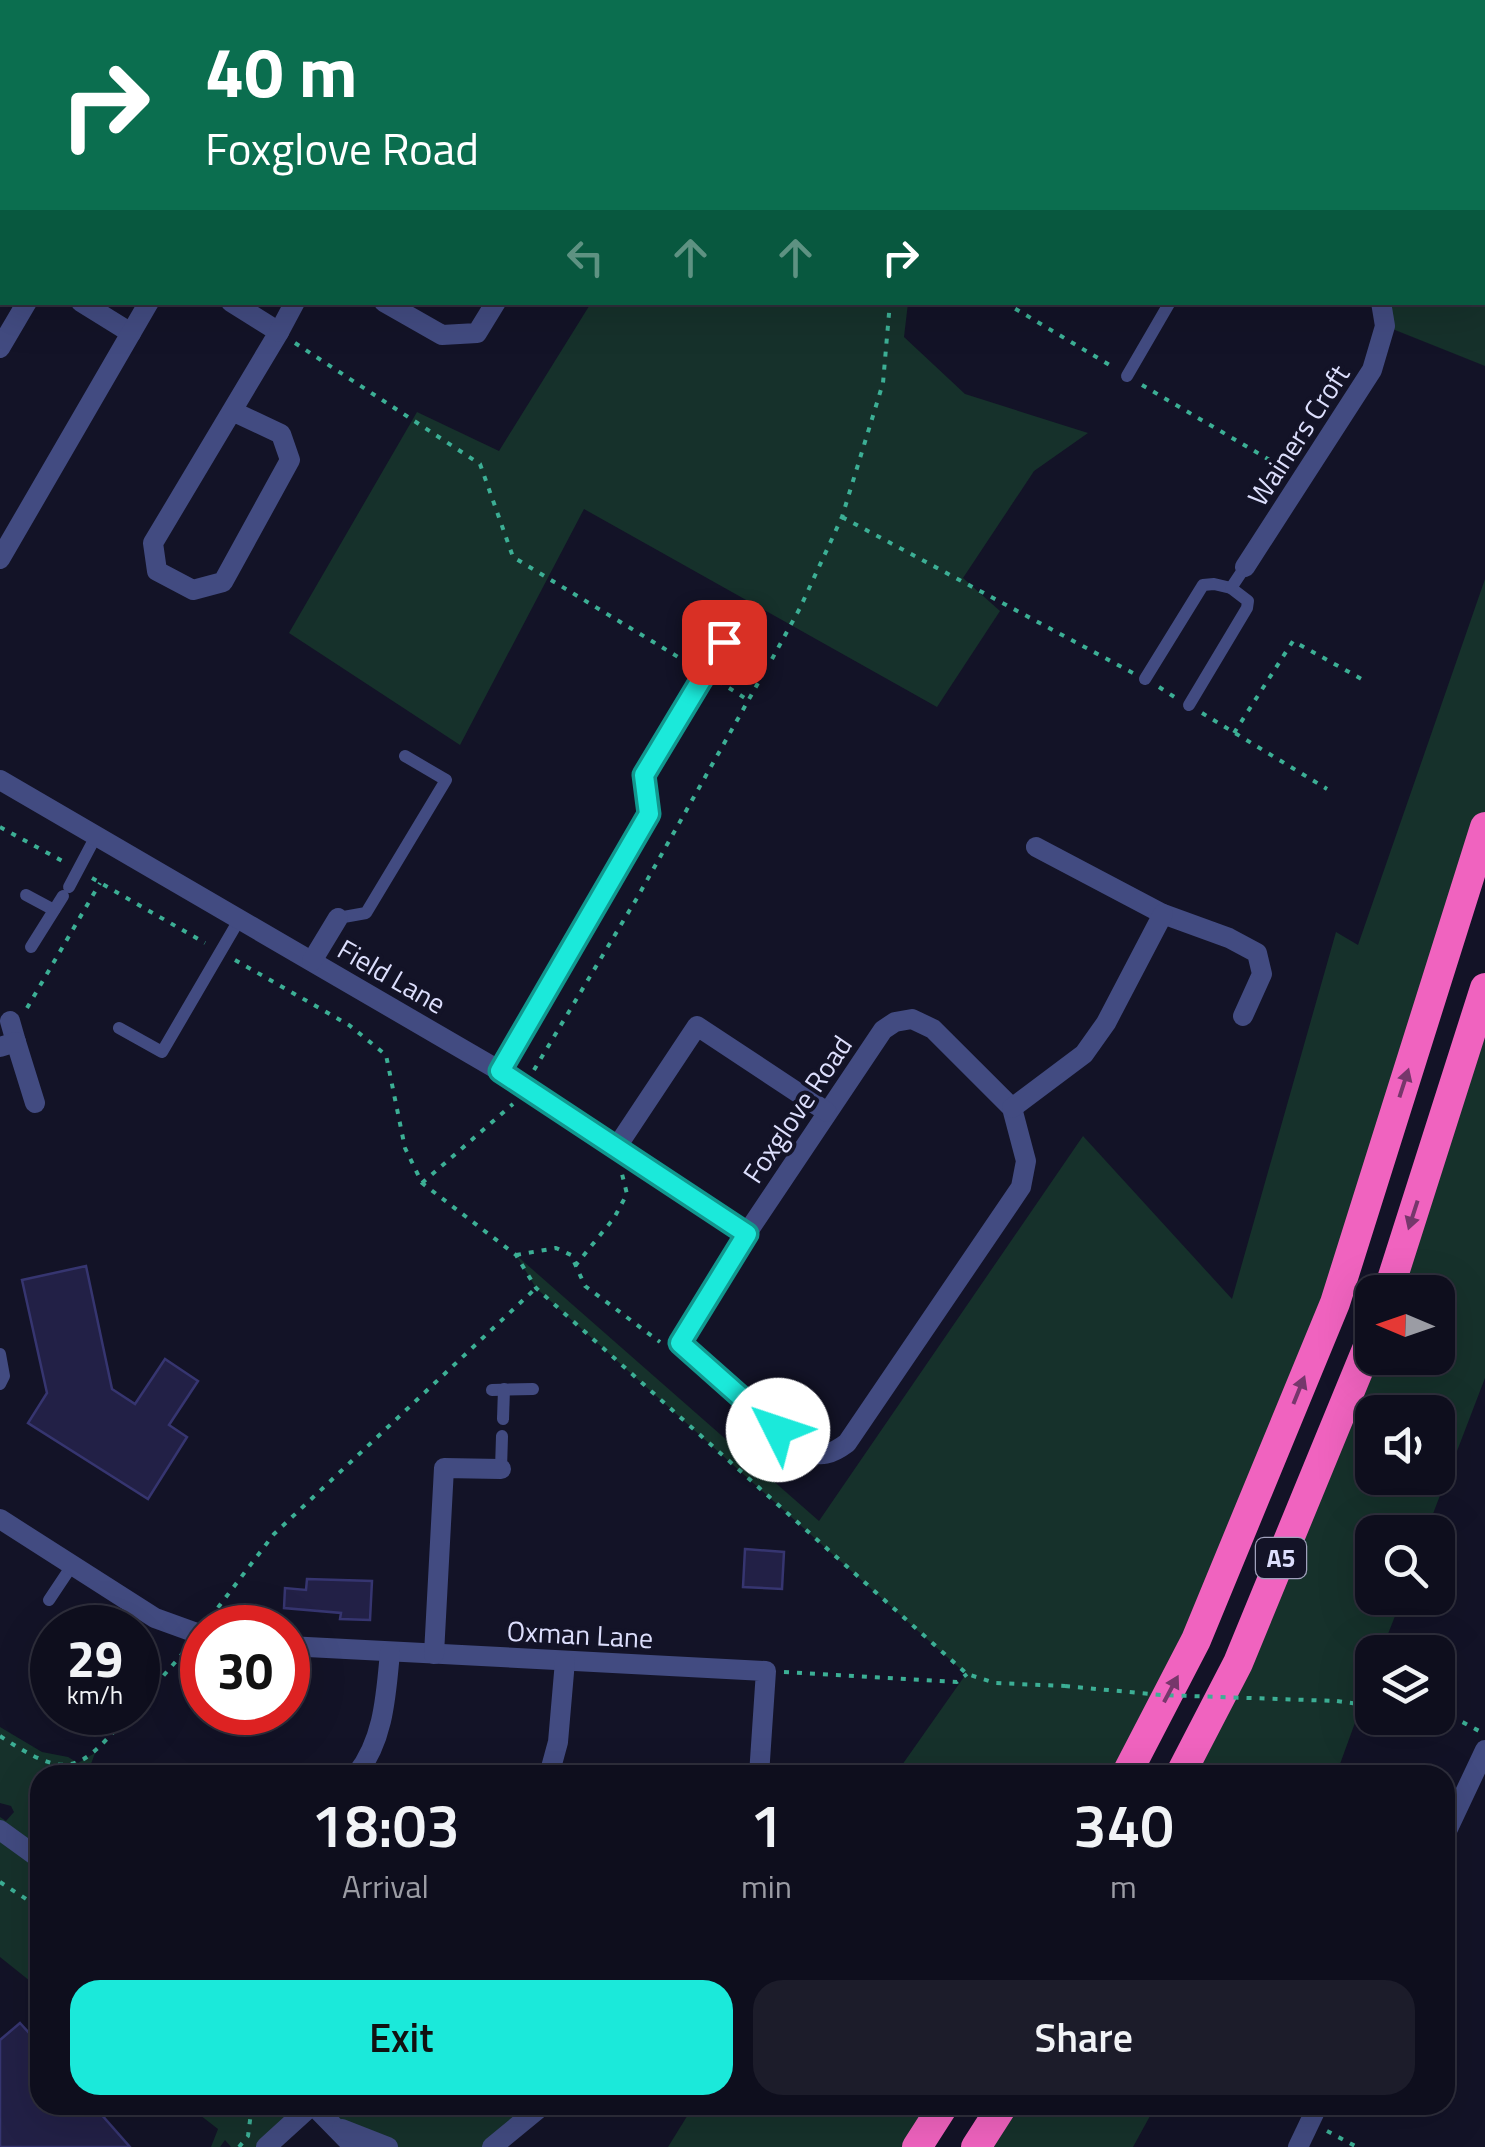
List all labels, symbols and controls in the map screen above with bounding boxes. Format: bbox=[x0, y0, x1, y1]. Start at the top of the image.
text: 40 m bbox=[205, 18, 358, 124]
icon: right bbox=[40, 40, 170, 170]
text: Foxglove Road bbox=[205, 114, 479, 182]
icon: left bbox=[558, 230, 613, 285]
icon: ahead bbox=[663, 230, 718, 285]
icon: ahead bbox=[768, 230, 823, 285]
icon: right bbox=[873, 230, 928, 285]
street label: Wainers Croft bbox=[1236, 356, 1360, 514]
pin bbox=[682, 600, 767, 685]
icon: arrive bbox=[697, 615, 752, 670]
street label: Field Lane bbox=[330, 928, 454, 1024]
street label: Foxglove Road bbox=[731, 1026, 863, 1192]
one-way arrow bbox=[1397, 1067, 1412, 1097]
one-way arrow bbox=[1405, 1200, 1420, 1230]
north arrow bbox=[1355, 1275, 1455, 1375]
map controls bbox=[1355, 1275, 1455, 1735]
one-way arrow bbox=[1291, 1375, 1307, 1405]
position arrow bbox=[726, 1378, 830, 1482]
button: sound bbox=[1355, 1395, 1455, 1495]
button: search bbox=[1355, 1515, 1455, 1615]
road number: A5 bbox=[1256, 1538, 1306, 1578]
speed limit sign: 30 bbox=[180, 1605, 310, 1735]
street label: Oxman Lane bbox=[506, 1609, 654, 1659]
text: 29 bbox=[67, 1620, 123, 1696]
button: layers bbox=[1355, 1635, 1455, 1735]
one-way arrow bbox=[1162, 1674, 1179, 1703]
text: km/h bbox=[67, 1676, 123, 1714]
text: 18:03 bbox=[311, 1779, 460, 1870]
text: 1 bbox=[750, 1779, 783, 1870]
text: 340 bbox=[1073, 1779, 1174, 1870]
text: Arrival bbox=[342, 1862, 429, 1910]
text: min bbox=[741, 1862, 792, 1910]
text: m bbox=[1110, 1862, 1137, 1910]
button: Exit bbox=[70, 1980, 733, 2095]
button: Share bbox=[753, 1980, 1415, 2095]

